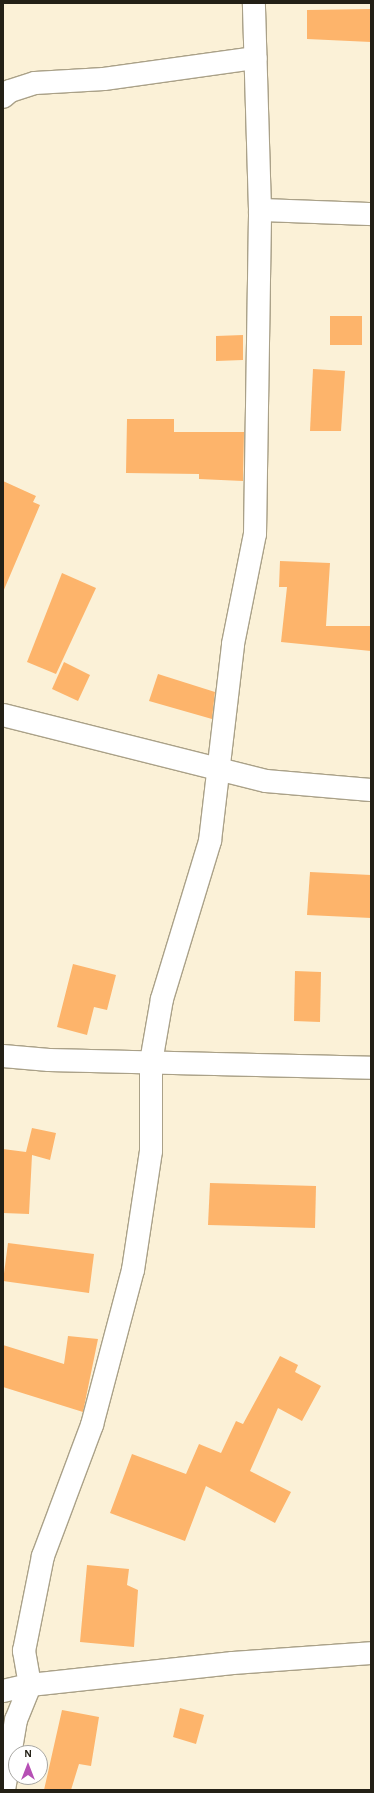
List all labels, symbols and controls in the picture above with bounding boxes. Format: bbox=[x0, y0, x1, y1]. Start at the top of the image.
north arrow bbox=[8, 1745, 48, 1785]
text: N bbox=[24, 1748, 32, 1759]

